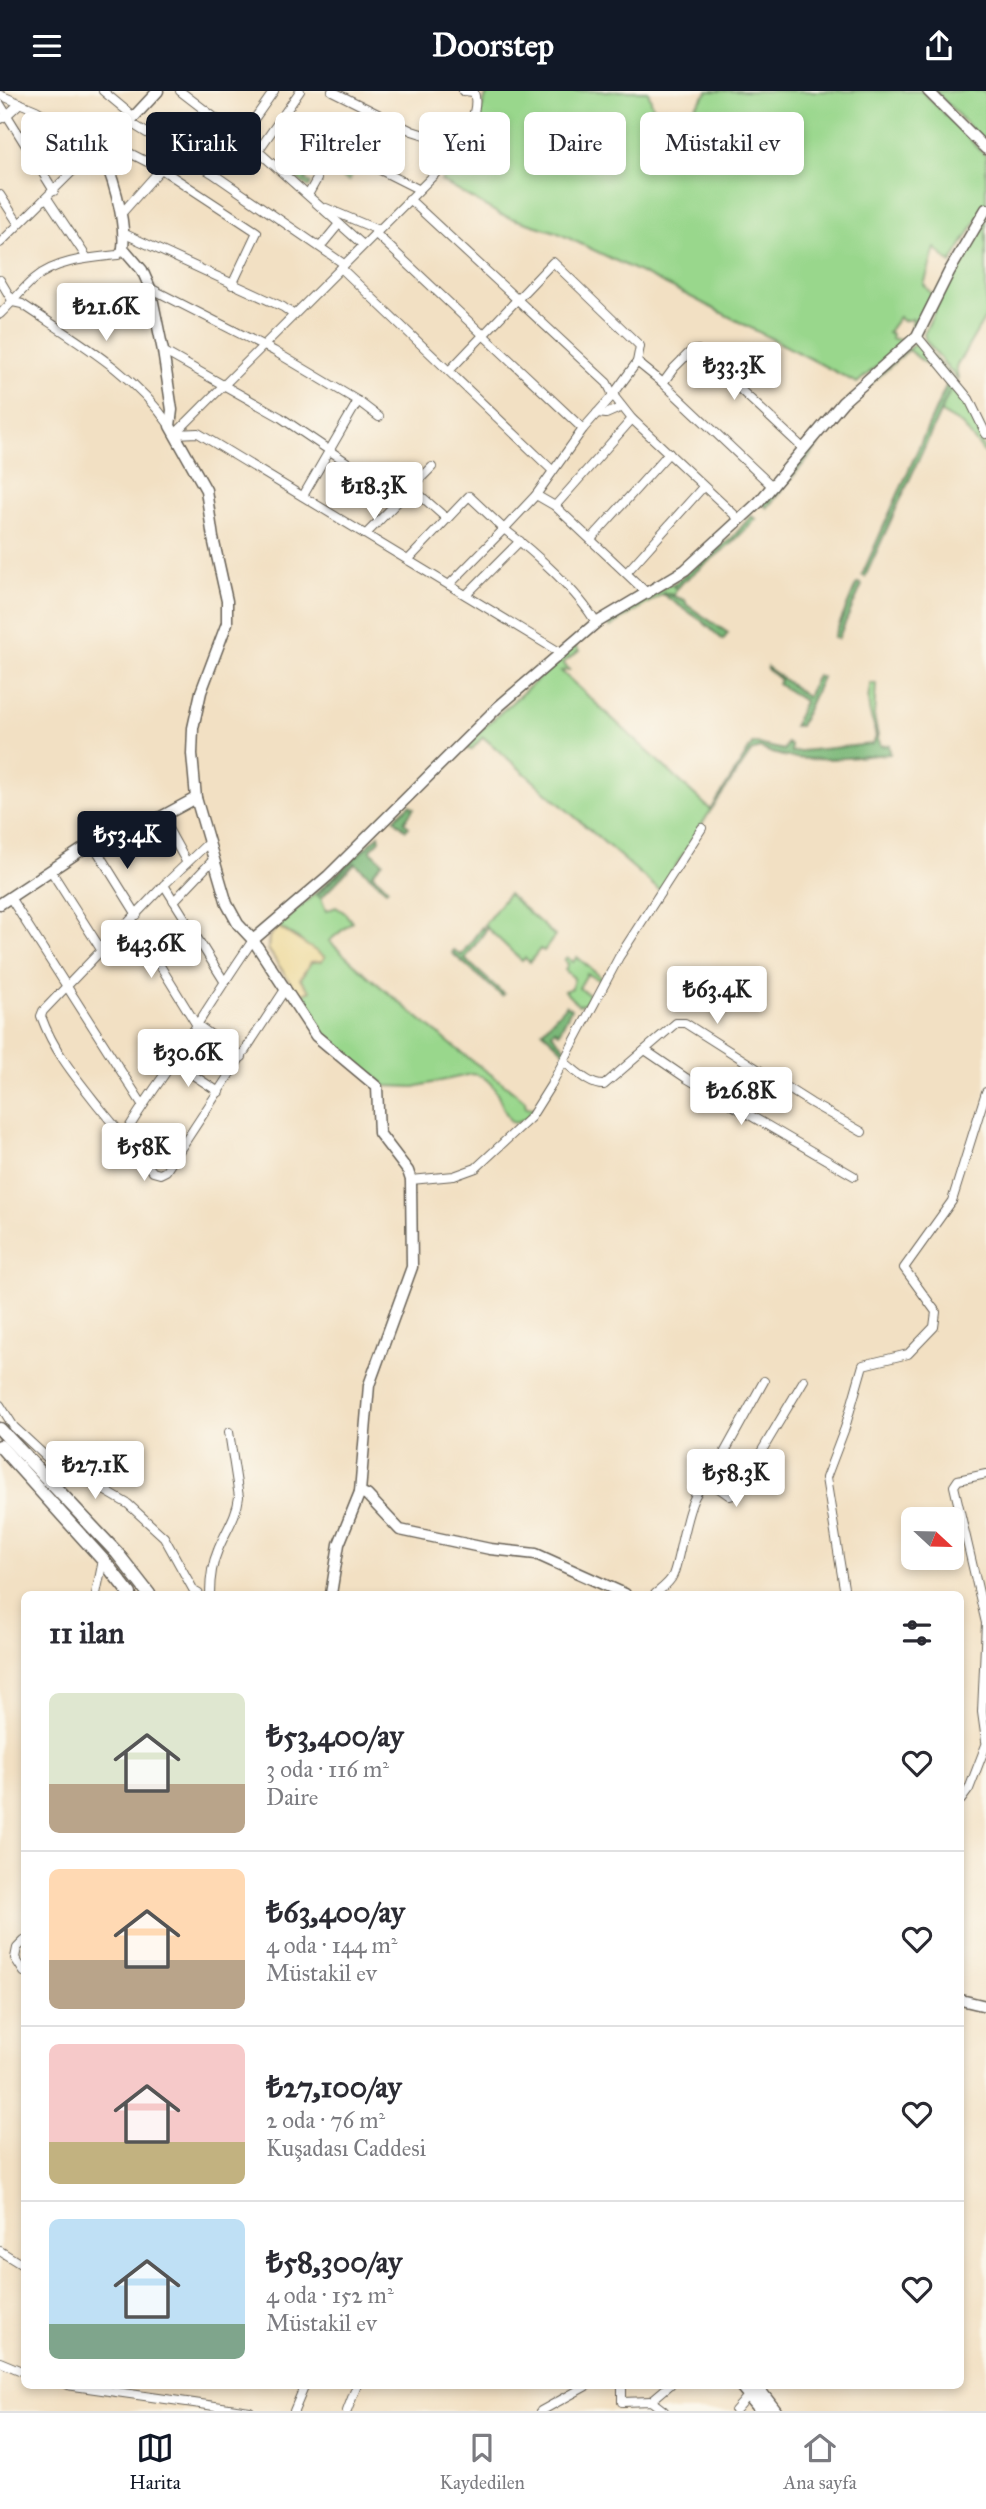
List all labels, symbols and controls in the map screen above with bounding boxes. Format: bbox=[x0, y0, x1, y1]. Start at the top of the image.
text: Doorstep bbox=[432, 26, 554, 65]
icon: menu bbox=[28, 27, 66, 65]
icon: share bbox=[920, 27, 958, 65]
chip: Satılık bbox=[21, 112, 132, 175]
chip: Kiralık bbox=[146, 112, 261, 175]
chip: Filtreler bbox=[275, 112, 405, 175]
chip: Yeni bbox=[419, 112, 510, 175]
chip: Daire bbox=[524, 112, 626, 175]
chip: Müstakil ev bbox=[640, 112, 804, 175]
pin: ₺21.6K bbox=[49, 283, 163, 343]
text: ₺21.6K bbox=[73, 292, 139, 320]
pin: ₺33.3K bbox=[677, 343, 791, 402]
text: ₺33.3K bbox=[703, 351, 765, 379]
pin: ₺18.3K bbox=[317, 463, 431, 522]
text: ₺18.3K bbox=[342, 471, 406, 499]
pin: ₺53.4K bbox=[70, 811, 184, 871]
text: ₺53.4K bbox=[93, 820, 161, 848]
pin: ₺43.6K bbox=[94, 921, 208, 980]
text: ₺43.6K bbox=[117, 929, 185, 957]
pin: ₺63.4K bbox=[660, 967, 774, 1026]
text: ₺63.4K bbox=[683, 975, 751, 1003]
pin: ₺30.6K bbox=[131, 1030, 245, 1089]
text: ₺30.6K bbox=[154, 1038, 222, 1066]
pin: ₺26.8K bbox=[684, 1067, 798, 1127]
text: ₺26.8K bbox=[706, 1076, 776, 1104]
pin: ₺58K bbox=[103, 1123, 185, 1183]
text: ₺58K bbox=[118, 1132, 170, 1160]
pin: ₺27.1K bbox=[38, 1441, 152, 1501]
pin: ₺58.3K bbox=[679, 1449, 793, 1509]
text: ₺27.1K bbox=[62, 1450, 128, 1478]
text: ₺58.3K bbox=[703, 1458, 769, 1486]
north arrow bbox=[901, 1507, 964, 1570]
map controls bbox=[901, 1507, 964, 1570]
icon: filters bbox=[898, 1614, 936, 1652]
text: 11 ilan bbox=[49, 1615, 124, 1651]
text: ₺53,400/ay bbox=[266, 1718, 403, 1754]
icon: home bbox=[105, 1721, 189, 1805]
icon: heart bbox=[898, 1744, 936, 1782]
text: 3 oda · 116 m² bbox=[266, 1755, 389, 1783]
text: Daire bbox=[266, 1783, 318, 1811]
text: ₺63,400/ay bbox=[266, 1894, 405, 1930]
icon: home bbox=[105, 1897, 189, 1981]
icon: heart bbox=[898, 1920, 936, 1958]
text: 4 oda · 144 m² bbox=[266, 1931, 397, 1959]
text: Müstakil ev bbox=[266, 1959, 377, 1987]
text: ₺27,100/ay bbox=[266, 2069, 402, 2105]
icon: home bbox=[105, 2072, 189, 2156]
icon: heart bbox=[898, 2095, 936, 2133]
text: 2 oda · 76 m² bbox=[266, 2106, 385, 2134]
text: Kuşadası Caddesi bbox=[266, 2134, 426, 2162]
text: ₺58,300/ay bbox=[266, 2244, 402, 2280]
icon: home bbox=[105, 2247, 189, 2331]
icon: heart bbox=[898, 2270, 936, 2308]
text: 4 oda · 152 m² bbox=[266, 2281, 394, 2309]
text: Müstakil ev bbox=[266, 2309, 377, 2337]
tab: Harita bbox=[129, 2429, 181, 2494]
tab: Kaydedilen bbox=[439, 2429, 525, 2494]
tab: Ana sayfa bbox=[783, 2429, 857, 2494]

